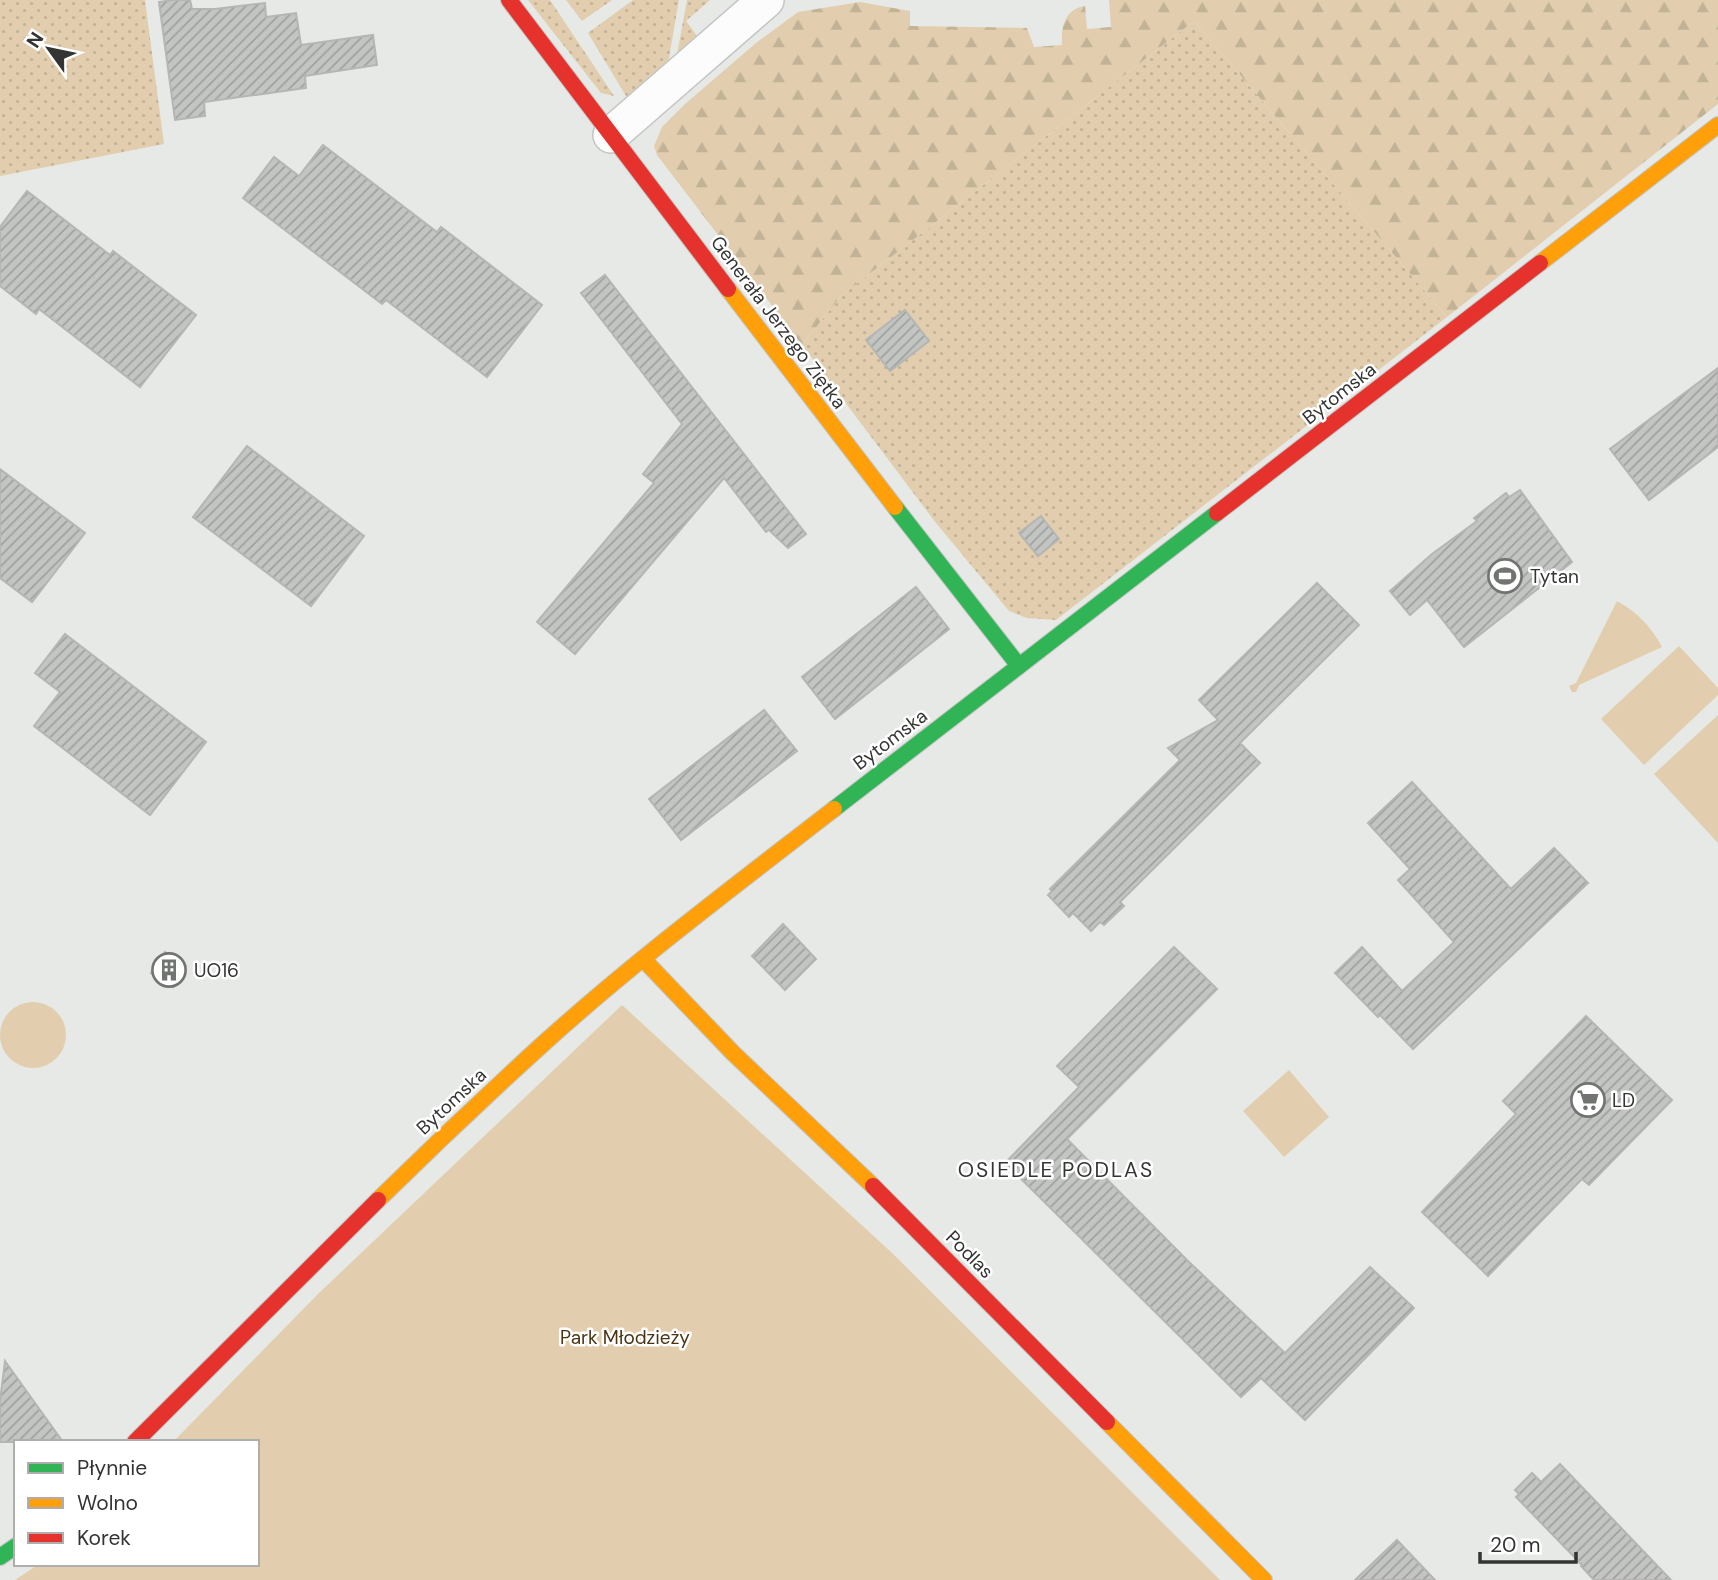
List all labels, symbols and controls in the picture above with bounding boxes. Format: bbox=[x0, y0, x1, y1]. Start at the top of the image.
north arrow bbox=[14, 14, 84, 84]
text: N bbox=[21, 27, 49, 53]
street label: Generała Jerzego Ziętka bbox=[705, 231, 852, 414]
street label: Bytomska bbox=[1297, 357, 1381, 430]
sports icon: Tytan bbox=[1486, 557, 1524, 595]
place label: Tytan bbox=[1530, 564, 1579, 589]
street label: Bytomska bbox=[848, 703, 932, 775]
building icon: UO16 bbox=[150, 951, 188, 989]
place label: UO16 bbox=[194, 958, 239, 983]
street label: Bytomska bbox=[411, 1063, 492, 1140]
supermarket icon: LD bbox=[1569, 1081, 1607, 1119]
place label: LD bbox=[1612, 1088, 1635, 1113]
district label: OSIEDLE PODLAS bbox=[958, 1156, 1154, 1184]
street label: Podlas bbox=[940, 1225, 999, 1284]
park label: Park Młodzieży bbox=[560, 1325, 690, 1350]
legend bbox=[14, 1440, 259, 1566]
text: Płynnie bbox=[77, 1454, 147, 1482]
text: Wolno bbox=[77, 1489, 138, 1517]
scale bar bbox=[1480, 1520, 1576, 1564]
text: Korek bbox=[77, 1524, 131, 1552]
text: 20 m bbox=[1490, 1531, 1541, 1559]

